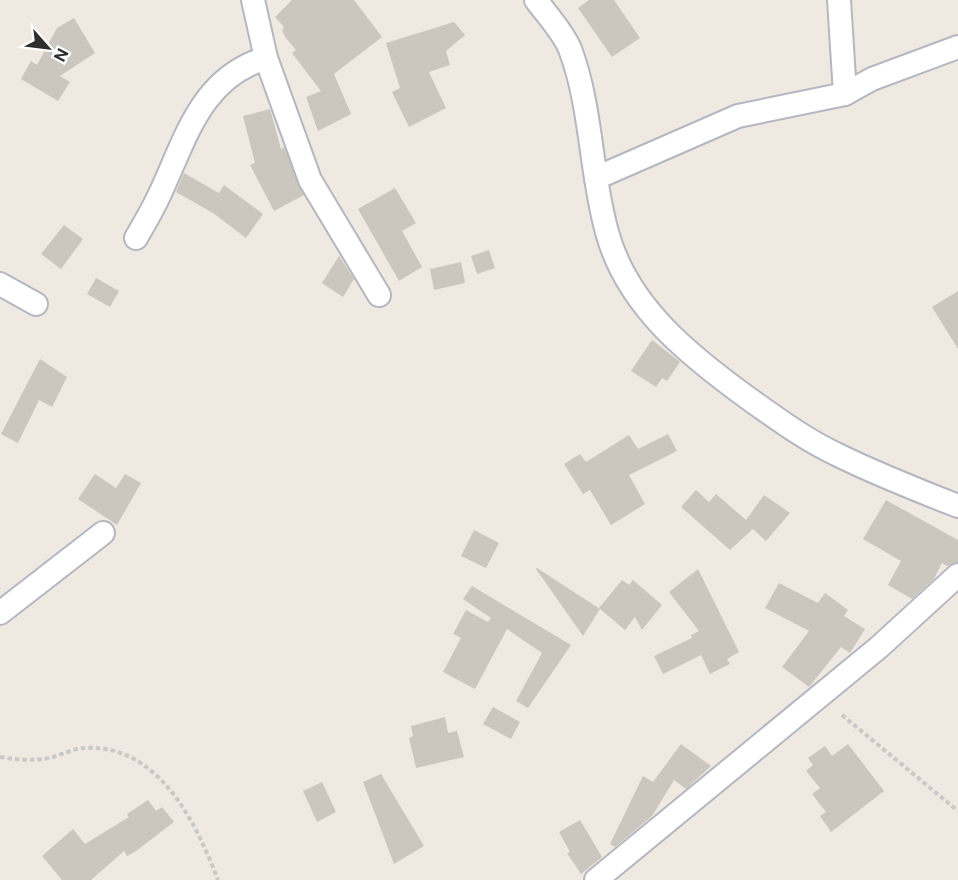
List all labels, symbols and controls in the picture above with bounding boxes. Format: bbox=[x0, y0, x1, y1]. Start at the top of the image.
north arrow bbox=[18, 18, 78, 78]
text: N bbox=[49, 45, 72, 65]

